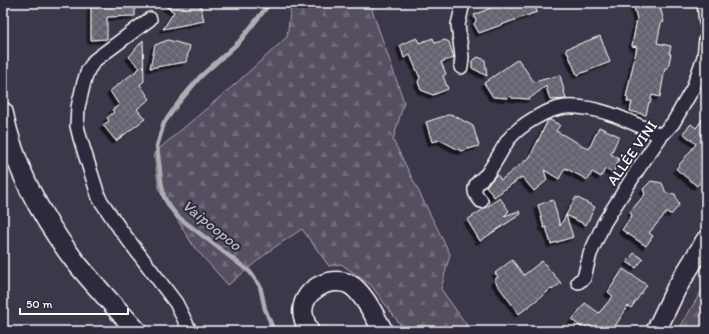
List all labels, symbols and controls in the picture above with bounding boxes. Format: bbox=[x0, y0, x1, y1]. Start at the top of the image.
street label: ALLÉE VINI bbox=[603, 117, 661, 189]
water label: Vaipoopoo bbox=[179, 196, 246, 255]
scale bar bbox=[20, 290, 128, 316]
text: 50 m bbox=[26, 297, 52, 311]

